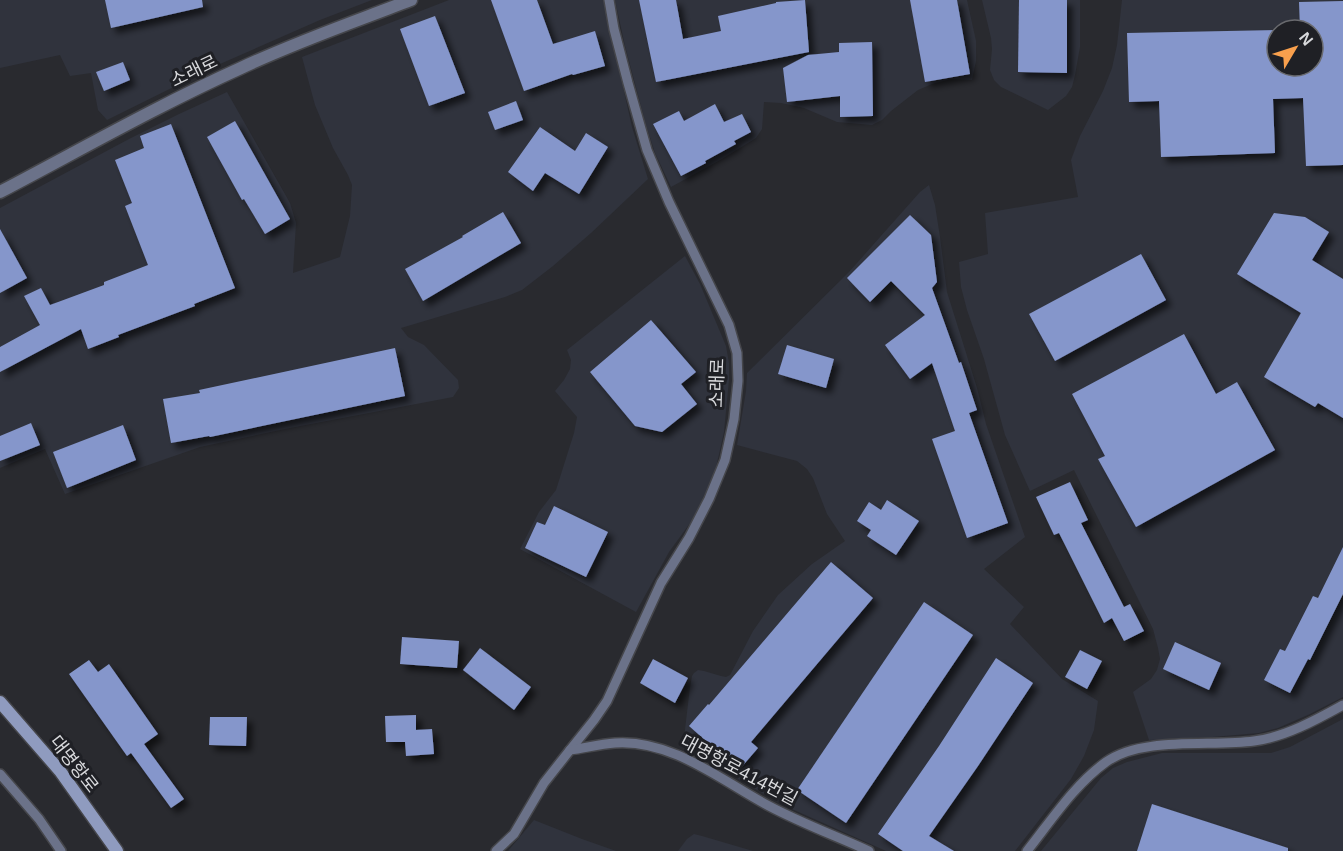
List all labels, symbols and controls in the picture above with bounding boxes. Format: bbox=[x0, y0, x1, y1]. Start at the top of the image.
north arrow bbox=[1265, 18, 1325, 78]
text: N bbox=[1296, 29, 1317, 49]
street label: 소래로 bbox=[167, 51, 221, 91]
street label: 소래로 bbox=[706, 358, 728, 408]
street label: 대명항로414번길 bbox=[677, 731, 801, 809]
street label: 대명항로 bbox=[46, 732, 102, 796]

